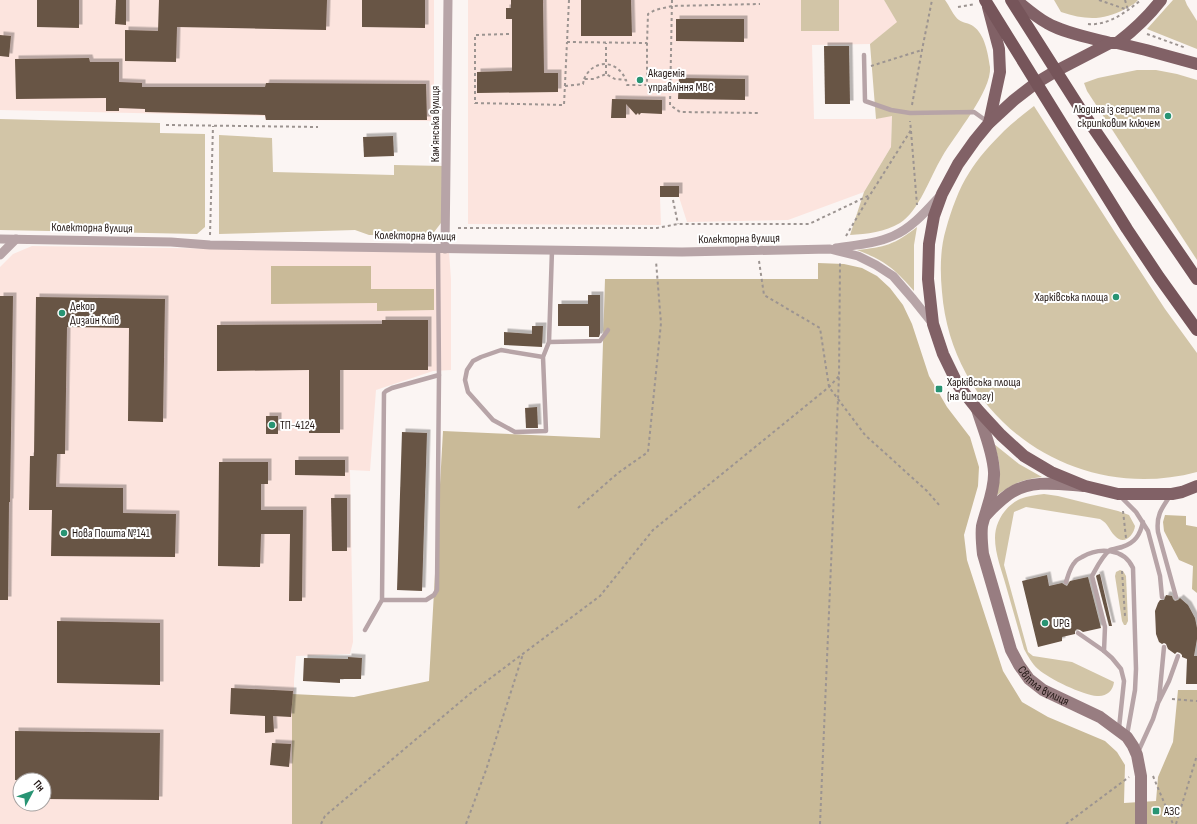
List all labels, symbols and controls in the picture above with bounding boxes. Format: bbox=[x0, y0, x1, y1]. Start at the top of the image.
place label: Академія управління МВС bbox=[647, 66, 714, 95]
marker: Академія управління МВС bbox=[635, 75, 645, 85]
street label: Камʼянська вулиця bbox=[428, 86, 443, 162]
place label: Людина із серцем та скрипковим ключем bbox=[1073, 102, 1160, 131]
marker: Людина із серцем та скрипковим ключем bbox=[1163, 111, 1173, 121]
street label: Колекторна вулиця bbox=[51, 220, 133, 236]
street label: Колекторна вулиця bbox=[374, 228, 456, 244]
street label: Колекторна вулиця bbox=[698, 231, 780, 247]
place label: Харківська площа bbox=[1033, 290, 1108, 305]
marker: Харківська площа bbox=[1111, 292, 1121, 302]
place label: Декор Дизайн Київ bbox=[70, 299, 119, 328]
marker: Декор Дизайн Київ bbox=[57, 308, 67, 318]
place label: Харківська площа (на вимогу) bbox=[946, 375, 1021, 404]
marker: Харківська площа (на вимогу) bbox=[934, 384, 944, 394]
place label: ТП-4124 bbox=[280, 418, 315, 433]
marker: ТП-4124 bbox=[267, 420, 277, 430]
place label: Нова Пошта №141 bbox=[72, 526, 151, 541]
marker: Нова Пошта №141 bbox=[59, 528, 69, 538]
place label: UPG bbox=[1053, 616, 1070, 631]
marker: UPG bbox=[1040, 618, 1050, 628]
street label: Світла вулиця bbox=[1015, 663, 1072, 709]
north arrow bbox=[12, 772, 52, 812]
text: Пн bbox=[31, 777, 48, 794]
place label: АЗС bbox=[1163, 804, 1180, 819]
marker: АЗС bbox=[1151, 806, 1161, 816]

